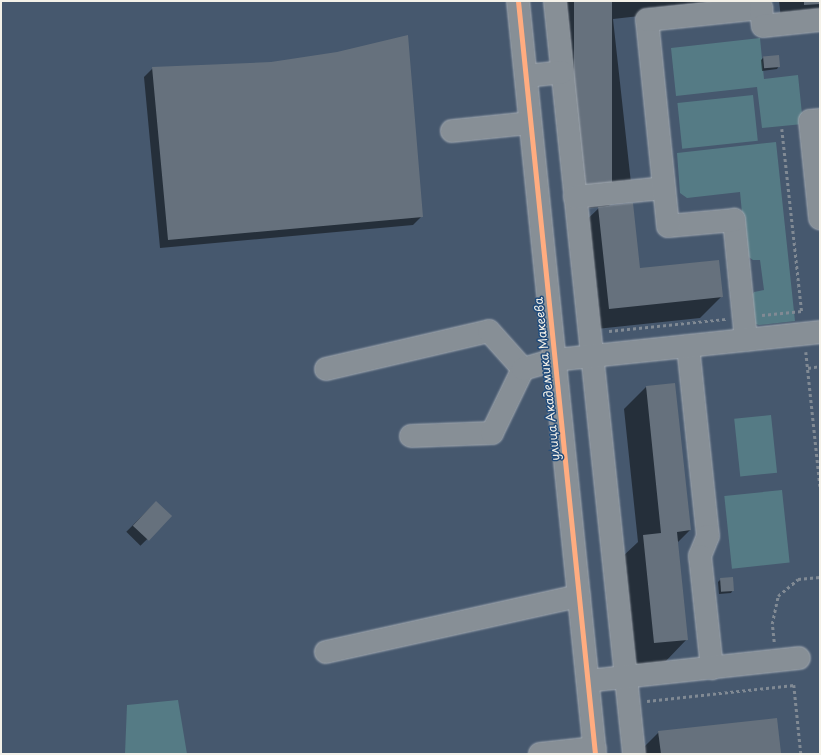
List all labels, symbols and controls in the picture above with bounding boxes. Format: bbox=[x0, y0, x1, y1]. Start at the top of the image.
street label: улица Академика Макеева bbox=[531, 296, 563, 462]

